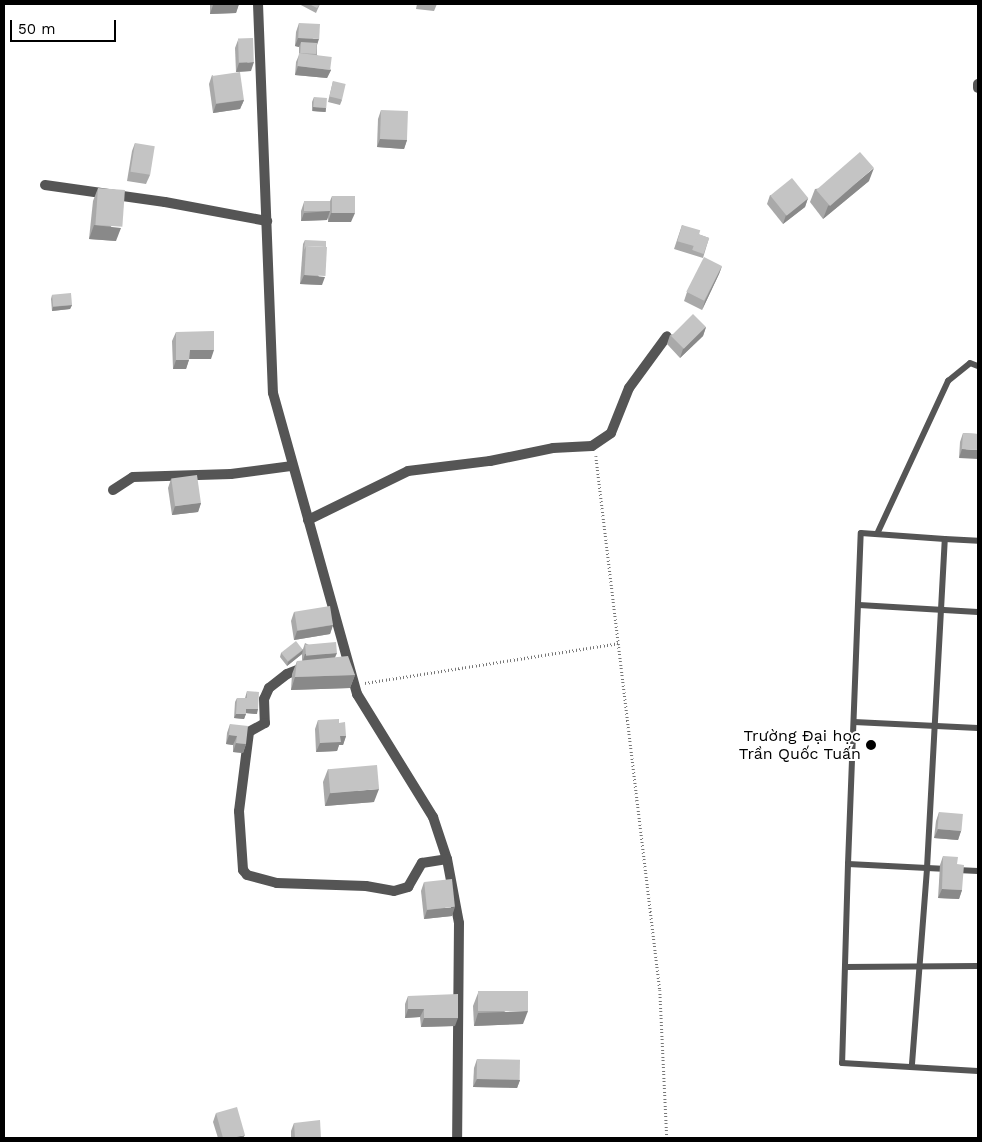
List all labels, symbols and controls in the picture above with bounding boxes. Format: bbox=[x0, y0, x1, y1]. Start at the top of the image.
scale bar bbox=[12, 10, 119, 42]
text: 50 m bbox=[18, 20, 55, 38]
place label: Trường Đại học Trần Quốc Tuấn bbox=[738, 726, 861, 764]
marker: Trường Đại học Trần Quốc Tuấn bbox=[865, 739, 877, 751]

